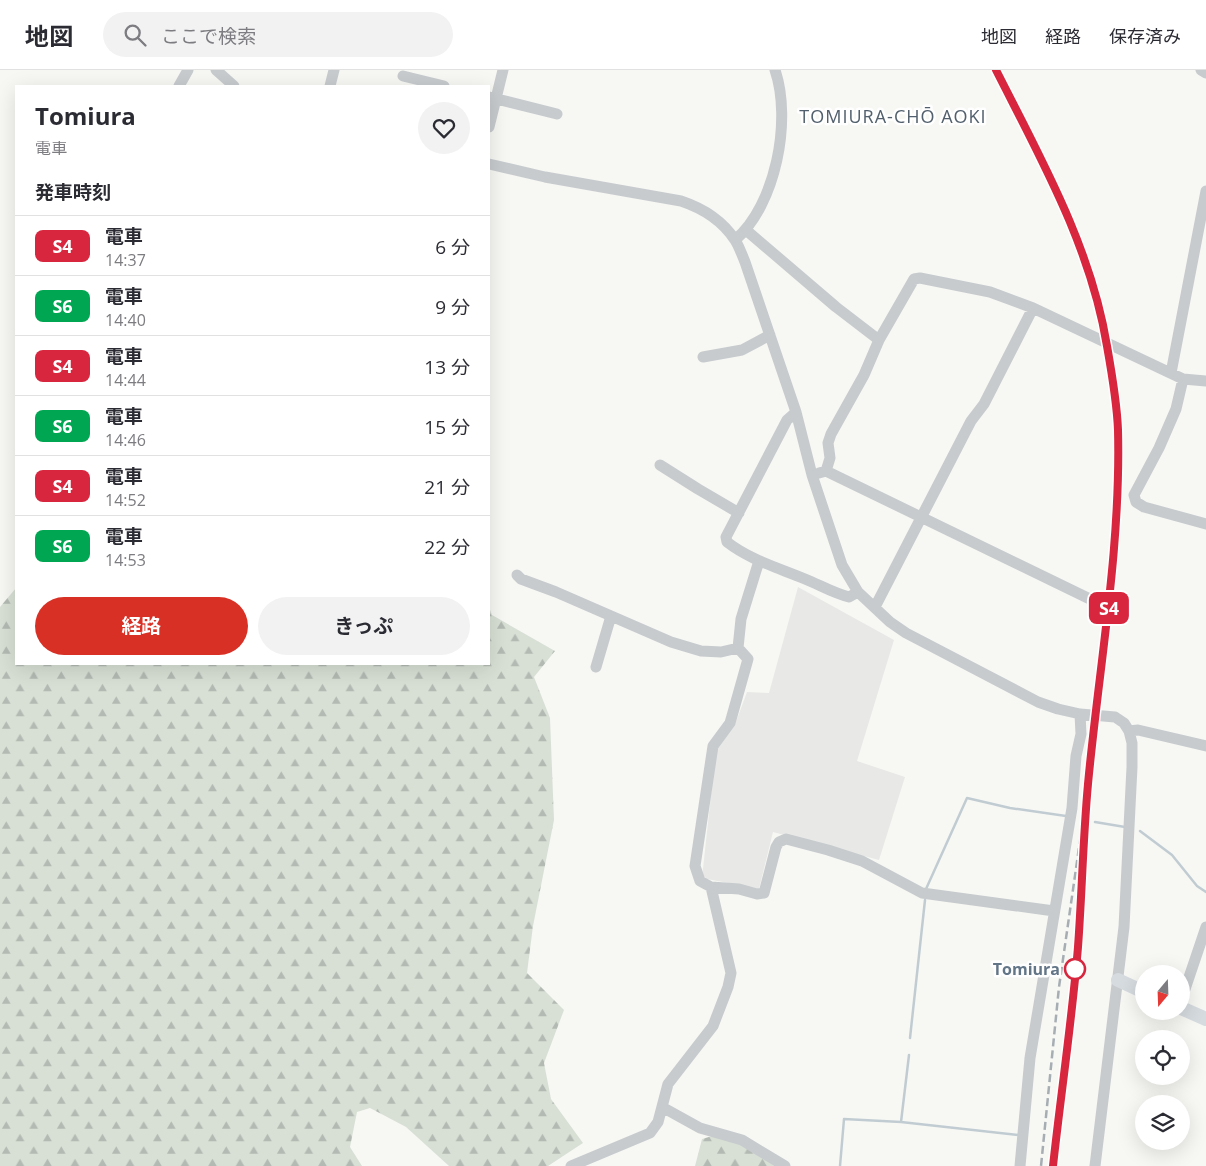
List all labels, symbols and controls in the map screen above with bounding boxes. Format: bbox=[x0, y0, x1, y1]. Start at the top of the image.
search box bbox=[103, 12, 453, 57]
text: 地図 bbox=[25, 19, 73, 52]
icon: search bbox=[121, 21, 149, 49]
text: ここで検索 bbox=[161, 23, 256, 49]
text: 地図 bbox=[981, 24, 1017, 48]
text: 経路 bbox=[1045, 24, 1081, 48]
text: 保存済み bbox=[1109, 24, 1181, 48]
text: Tomiura bbox=[35, 99, 136, 132]
button: heart bbox=[418, 102, 470, 154]
district label: TOMIURA-CHŌ AOKI bbox=[799, 104, 987, 128]
text: 電車 bbox=[35, 137, 67, 159]
text: 発車時刻 bbox=[35, 179, 111, 205]
text: 電車 bbox=[105, 223, 143, 249]
text: S4 bbox=[52, 234, 73, 258]
text: 6 分 bbox=[435, 234, 470, 260]
text: 14:37 bbox=[105, 249, 146, 271]
text: 電車 bbox=[105, 283, 143, 309]
text: S6 bbox=[52, 294, 73, 318]
text: 9 分 bbox=[435, 294, 470, 320]
text: 14:40 bbox=[105, 309, 146, 331]
text: 電車 bbox=[105, 343, 143, 369]
text: S4 bbox=[52, 354, 73, 378]
text: 13 分 bbox=[424, 354, 470, 380]
text: 14:44 bbox=[105, 369, 146, 391]
text: 電車 bbox=[105, 403, 143, 429]
text: S6 bbox=[52, 414, 73, 438]
text: 15 分 bbox=[424, 414, 470, 440]
text: 14:46 bbox=[105, 429, 146, 451]
text: 電車 bbox=[105, 463, 143, 489]
text: S4 bbox=[52, 474, 73, 498]
text: 21 分 bbox=[424, 474, 470, 500]
text: 14:52 bbox=[105, 489, 146, 511]
text: 電車 bbox=[105, 523, 143, 549]
text: S6 bbox=[52, 534, 73, 558]
text: 22 分 bbox=[424, 534, 470, 560]
text: 14:53 bbox=[105, 549, 146, 571]
line badge: S4 bbox=[1086, 592, 1132, 624]
text: S4 bbox=[1099, 596, 1119, 620]
button: 経路 bbox=[35, 597, 248, 655]
button: きっぷ bbox=[258, 597, 470, 655]
place label: Tomiura bbox=[993, 958, 1060, 980]
marker: Tomiura bbox=[1064, 958, 1086, 980]
north arrow bbox=[1135, 965, 1190, 1020]
map controls bbox=[1135, 965, 1190, 1150]
button: locate bbox=[1135, 1030, 1190, 1085]
button: layers bbox=[1135, 1095, 1190, 1150]

